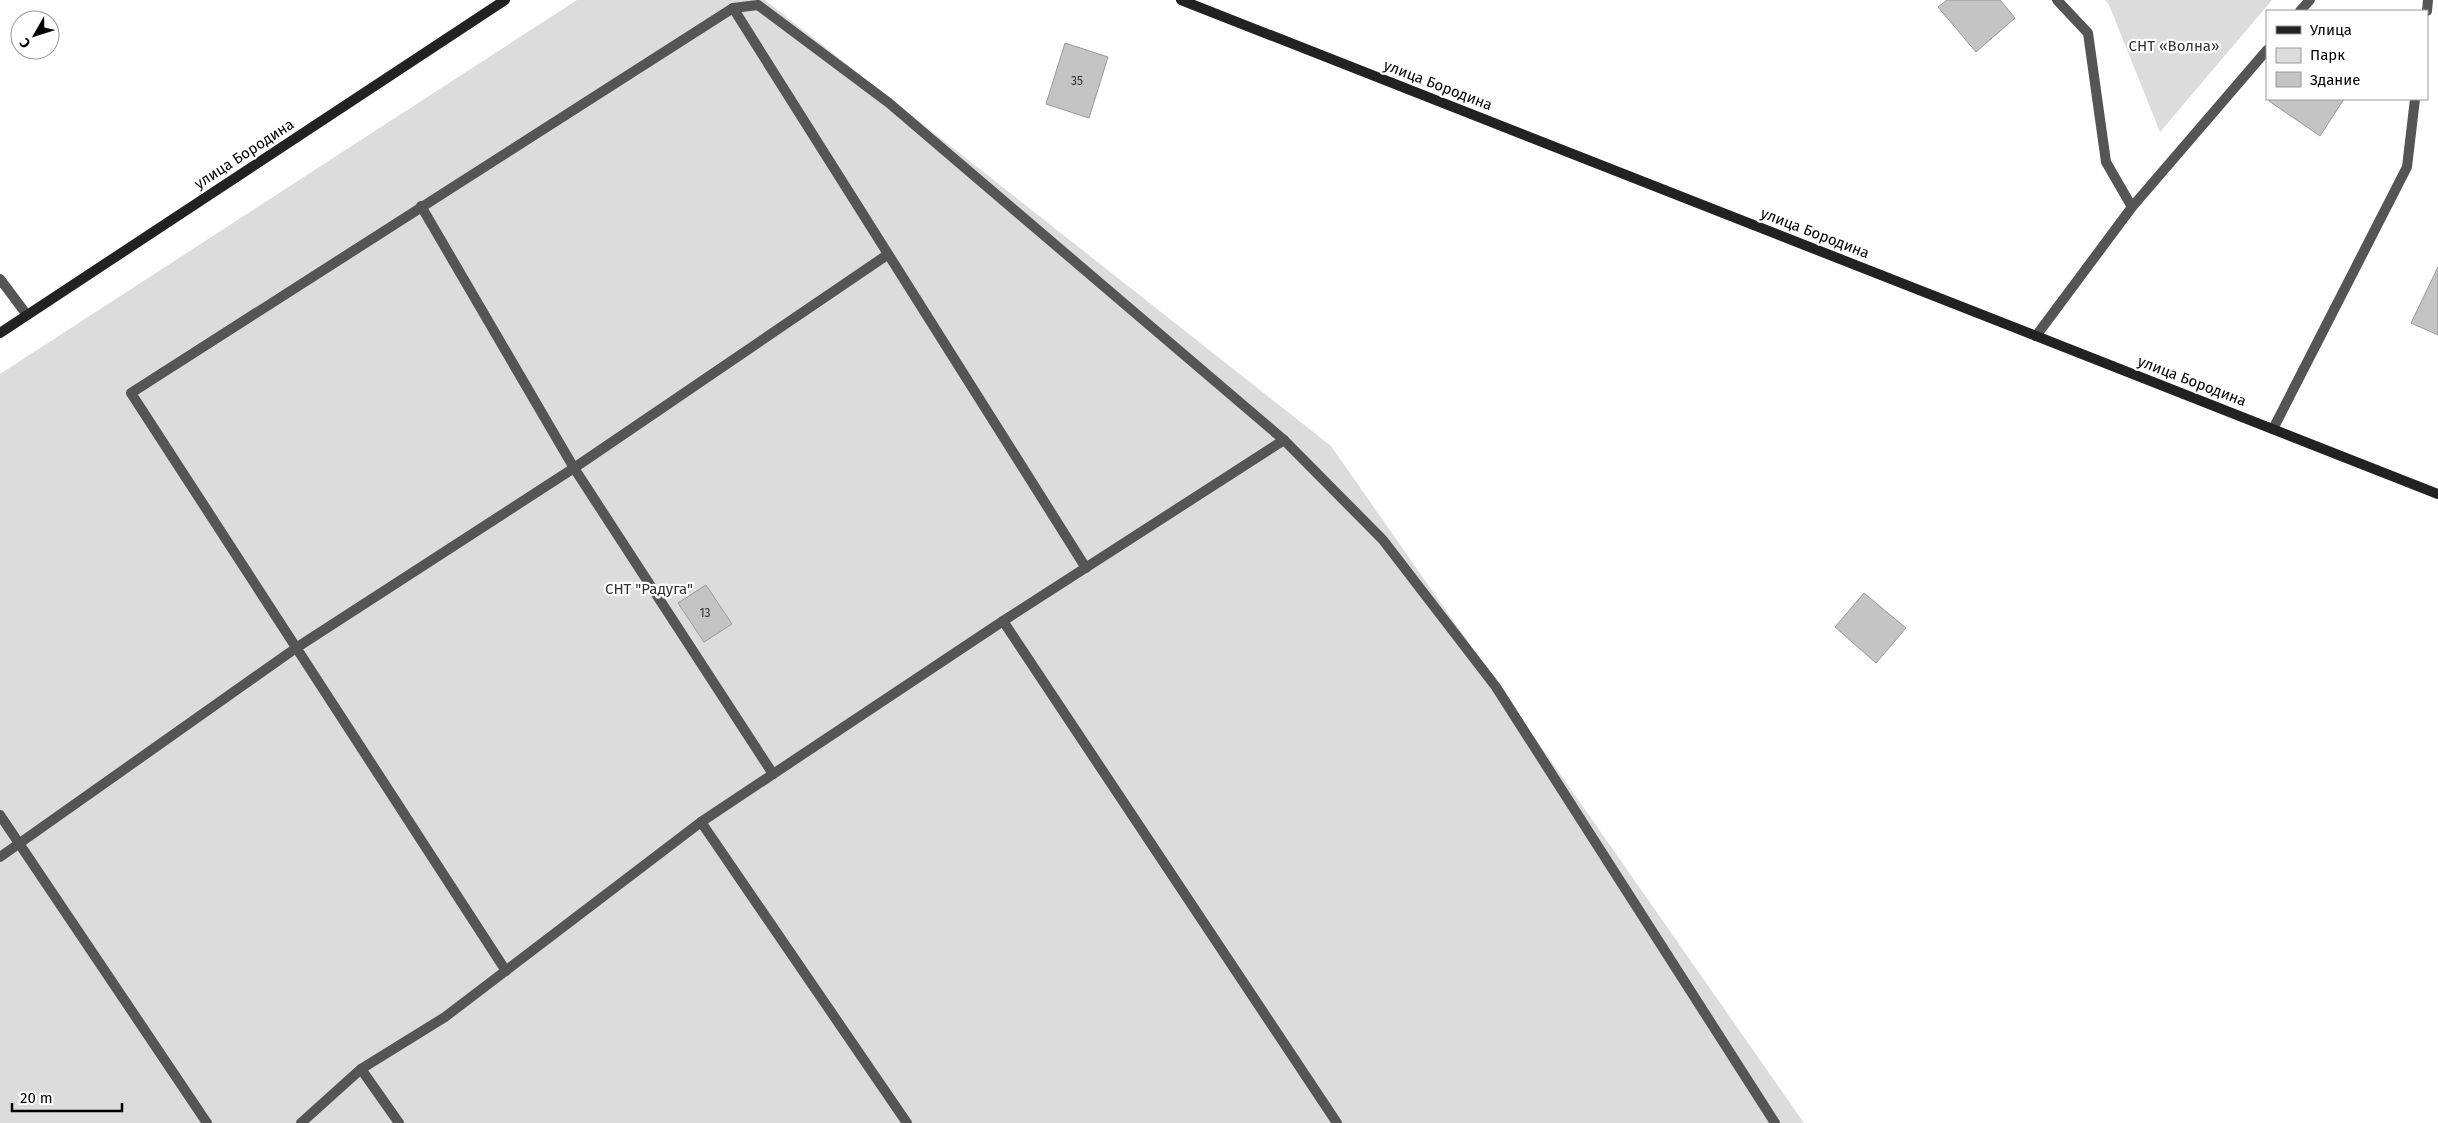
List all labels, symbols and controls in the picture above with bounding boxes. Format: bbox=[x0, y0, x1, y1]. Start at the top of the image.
north arrow bbox=[10, 10, 60, 60]
legend bbox=[2266, 10, 2428, 100]
text: Улица bbox=[2310, 21, 2352, 39]
text: С bbox=[16, 34, 34, 51]
park label: СНТ «Волна» bbox=[2129, 37, 2219, 55]
text: Парк bbox=[2310, 46, 2345, 64]
street label: улица Бородина bbox=[1381, 56, 1495, 114]
text: Здание bbox=[2310, 71, 2360, 89]
house number: 35 bbox=[1071, 74, 1083, 88]
street label: улица Бородина bbox=[191, 115, 297, 193]
street label: улица Бородина bbox=[1758, 204, 1872, 262]
street label: улица Бородина bbox=[2135, 352, 2249, 410]
park label: СНТ "Радуга" bbox=[605, 580, 693, 598]
house number: 13 bbox=[699, 606, 711, 620]
scale bar bbox=[12, 1080, 122, 1112]
text: 20 m bbox=[20, 1089, 53, 1107]

